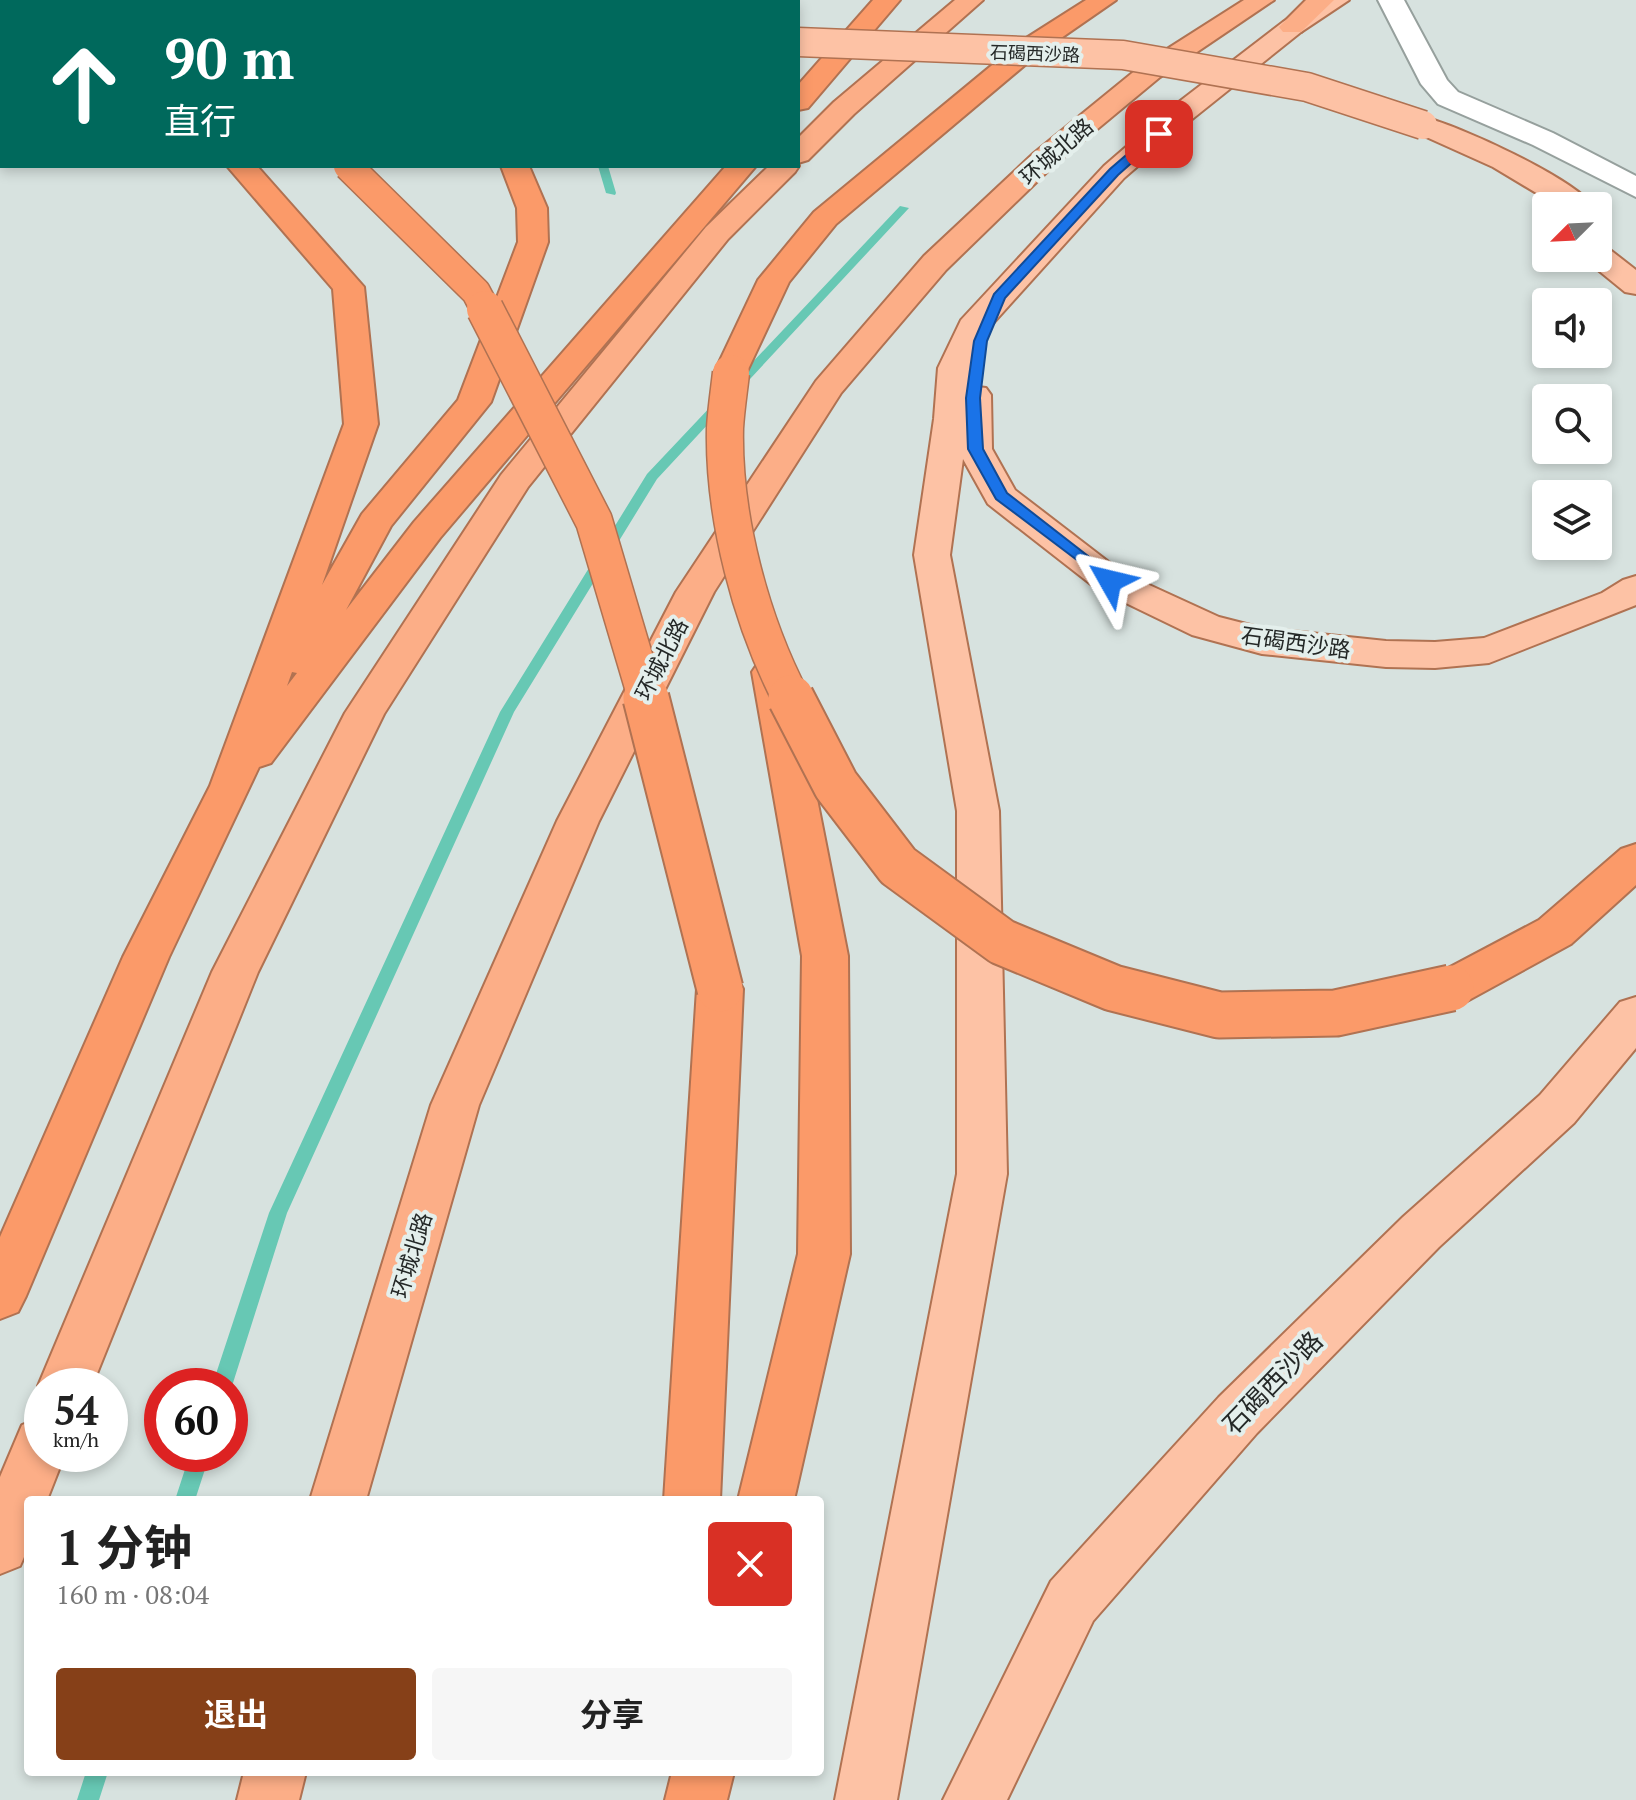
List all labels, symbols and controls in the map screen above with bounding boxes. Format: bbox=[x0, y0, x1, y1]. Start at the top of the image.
text: 90 m bbox=[164, 21, 294, 95]
icon: ahead bbox=[32, 32, 136, 136]
street label: 石碣西沙路 bbox=[990, 39, 1080, 67]
text: 直行 bbox=[164, 97, 236, 144]
pin bbox=[1125, 100, 1193, 168]
street label: 环城北路 bbox=[1013, 111, 1099, 191]
icon: arrive bbox=[1137, 112, 1181, 156]
north arrow bbox=[1532, 192, 1612, 272]
map controls bbox=[1532, 192, 1612, 560]
button: sound bbox=[1532, 288, 1612, 368]
button: search bbox=[1532, 384, 1612, 464]
button: layers bbox=[1532, 480, 1612, 560]
position arrow bbox=[1068, 539, 1152, 623]
street label: 环城北路 bbox=[628, 613, 694, 705]
street label: 石碣西沙路 bbox=[1240, 620, 1352, 664]
street label: 环城北路 bbox=[384, 1209, 438, 1301]
street label: 石碣西沙路 bbox=[1215, 1323, 1329, 1441]
speed limit sign: 60 bbox=[144, 1368, 248, 1472]
text: 54 bbox=[53, 1383, 99, 1436]
text: km/h bbox=[53, 1426, 99, 1453]
text: 1 分钟 bbox=[56, 1515, 192, 1579]
button: close bbox=[708, 1522, 792, 1606]
text: 160 m · 08:04 bbox=[56, 1577, 209, 1611]
button: 退出 bbox=[56, 1668, 416, 1760]
button: 分享 bbox=[432, 1668, 792, 1760]

